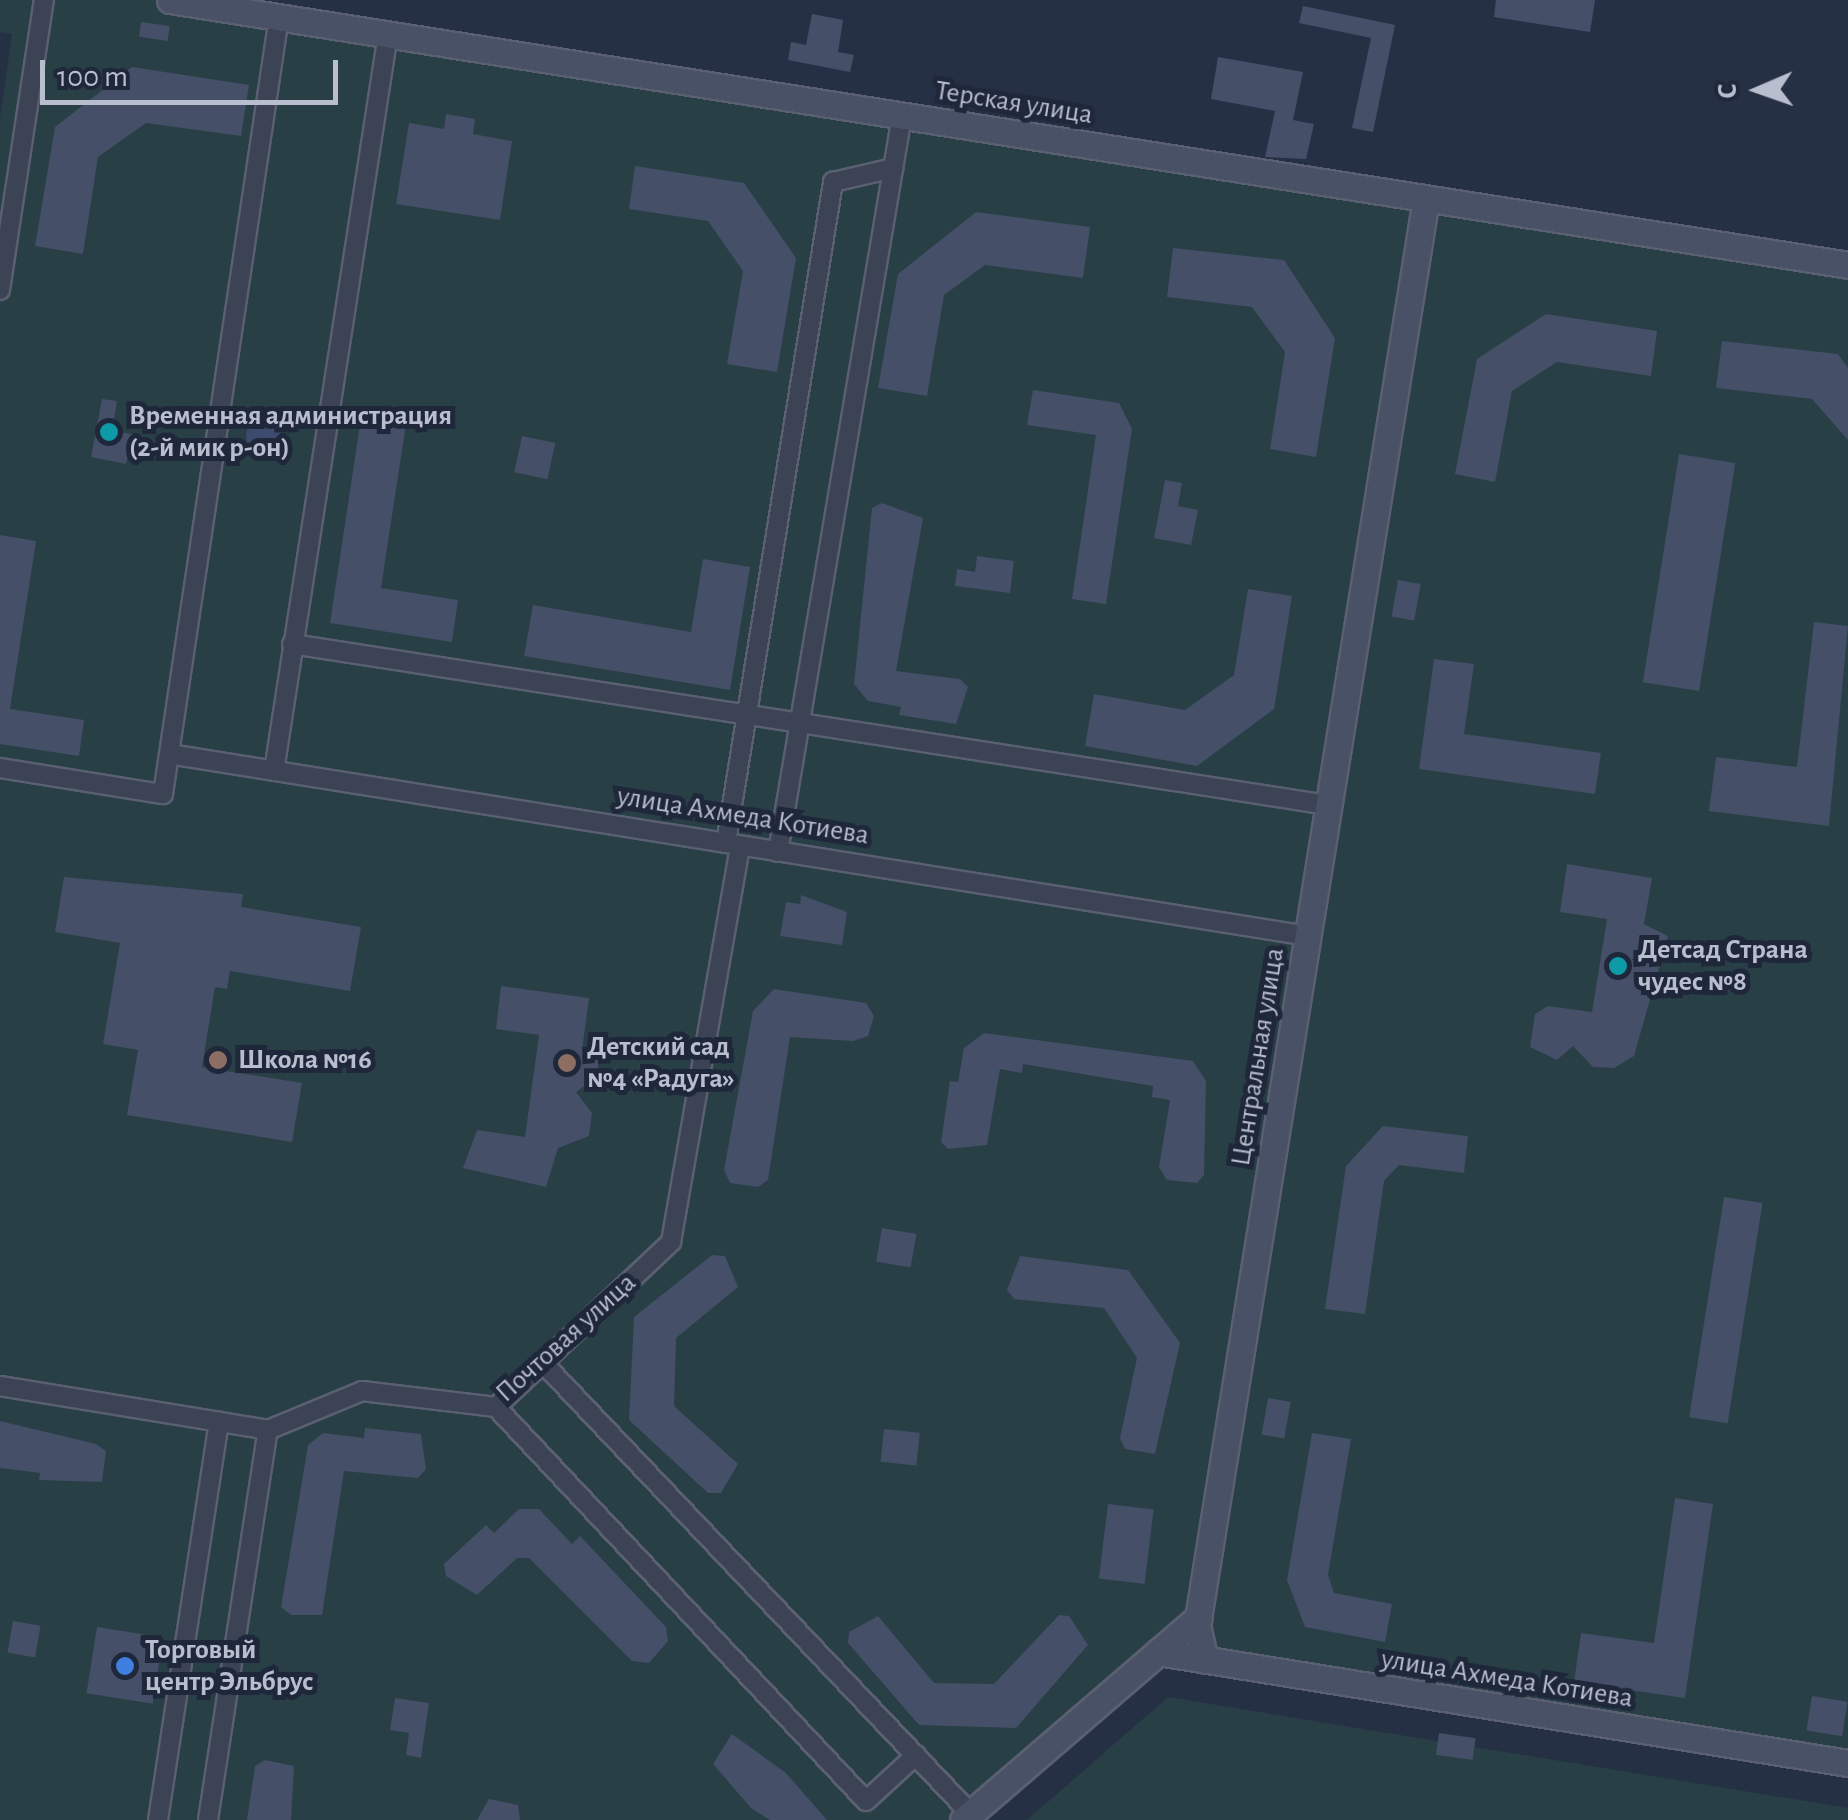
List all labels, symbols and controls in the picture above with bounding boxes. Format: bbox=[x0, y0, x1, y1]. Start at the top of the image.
scale bar bbox=[45, 40, 342, 102]
north arrow bbox=[1708, 40, 1808, 140]
text: 100 m bbox=[57, 62, 128, 92]
street label: Терская улица bbox=[933, 74, 1095, 132]
text: С bbox=[1714, 83, 1742, 99]
place label: Временная администрация (2-й мик р-он) bbox=[129, 399, 452, 465]
marker: Временная администрация (2-й мик р-он) bbox=[98, 421, 120, 443]
street label: улица Ахмеда Котиева bbox=[615, 780, 871, 852]
place label: Детсад Страна чудес №8 bbox=[1638, 933, 1808, 999]
street label: Центральная улица bbox=[1224, 946, 1292, 1168]
marker: Детсад Страна чудес №8 bbox=[1607, 955, 1629, 977]
place label: Детский сад №4 «Радуга» bbox=[587, 1030, 735, 1096]
place label: Школа №16 bbox=[238, 1043, 372, 1077]
marker: Школа №16 bbox=[207, 1049, 229, 1071]
marker: Детский сад №4 «Радуга» bbox=[556, 1052, 578, 1074]
street label: Почтовая улица bbox=[489, 1266, 643, 1410]
place label: Торговый центр Эльбрус bbox=[145, 1633, 314, 1699]
street label: улица Ахмеда Котиева bbox=[1379, 1643, 1635, 1715]
marker: Торговый центр Эльбрус bbox=[114, 1655, 136, 1677]

